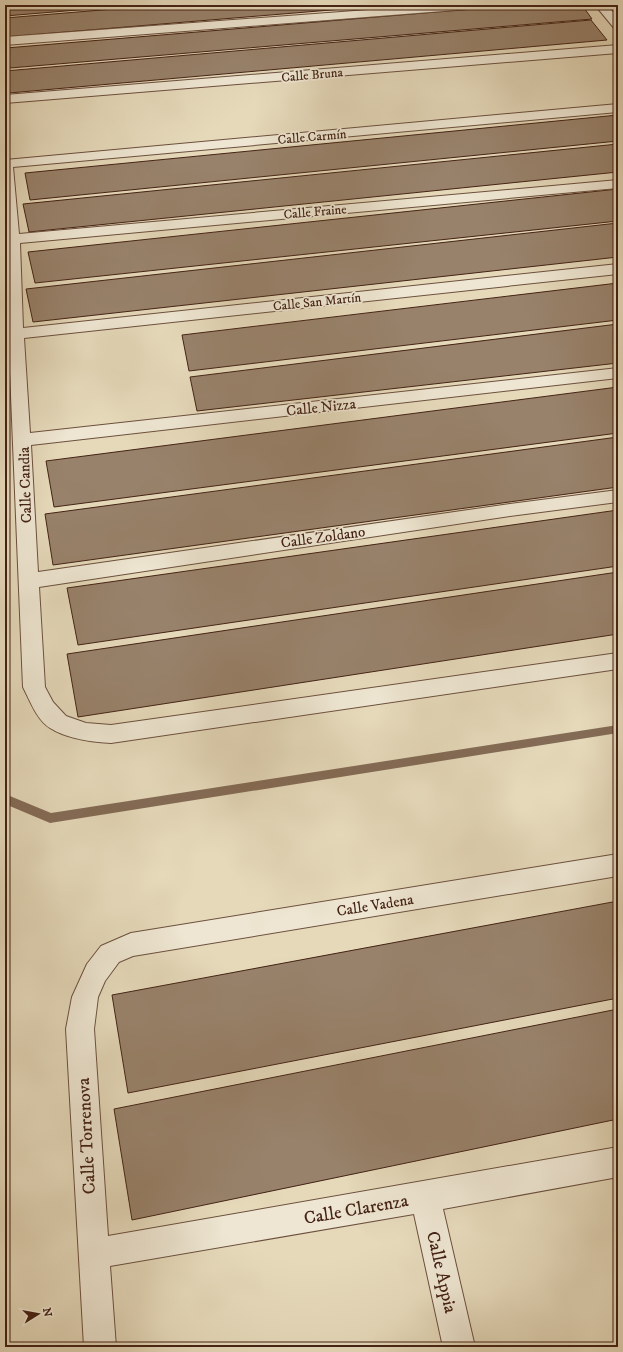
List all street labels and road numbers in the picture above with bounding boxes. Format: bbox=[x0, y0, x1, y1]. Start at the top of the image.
street label: Calle Bruna bbox=[281, 64, 344, 86]
street label: Calle Carmín bbox=[277, 126, 347, 148]
street label: Calle Fraine bbox=[283, 201, 347, 223]
street label: Calle San Martín bbox=[272, 289, 362, 315]
street label: Calle Nizza bbox=[285, 394, 357, 421]
street label: Calle Candia bbox=[15, 446, 36, 524]
street label: Calle Zoldano bbox=[280, 522, 367, 553]
street label: Calle Vadena bbox=[335, 890, 415, 921]
street label: Calle Torrenova bbox=[73, 1077, 101, 1195]
street label: Calle Clarenza bbox=[302, 1190, 410, 1230]
street label: Calle Appia bbox=[421, 1229, 461, 1316]

